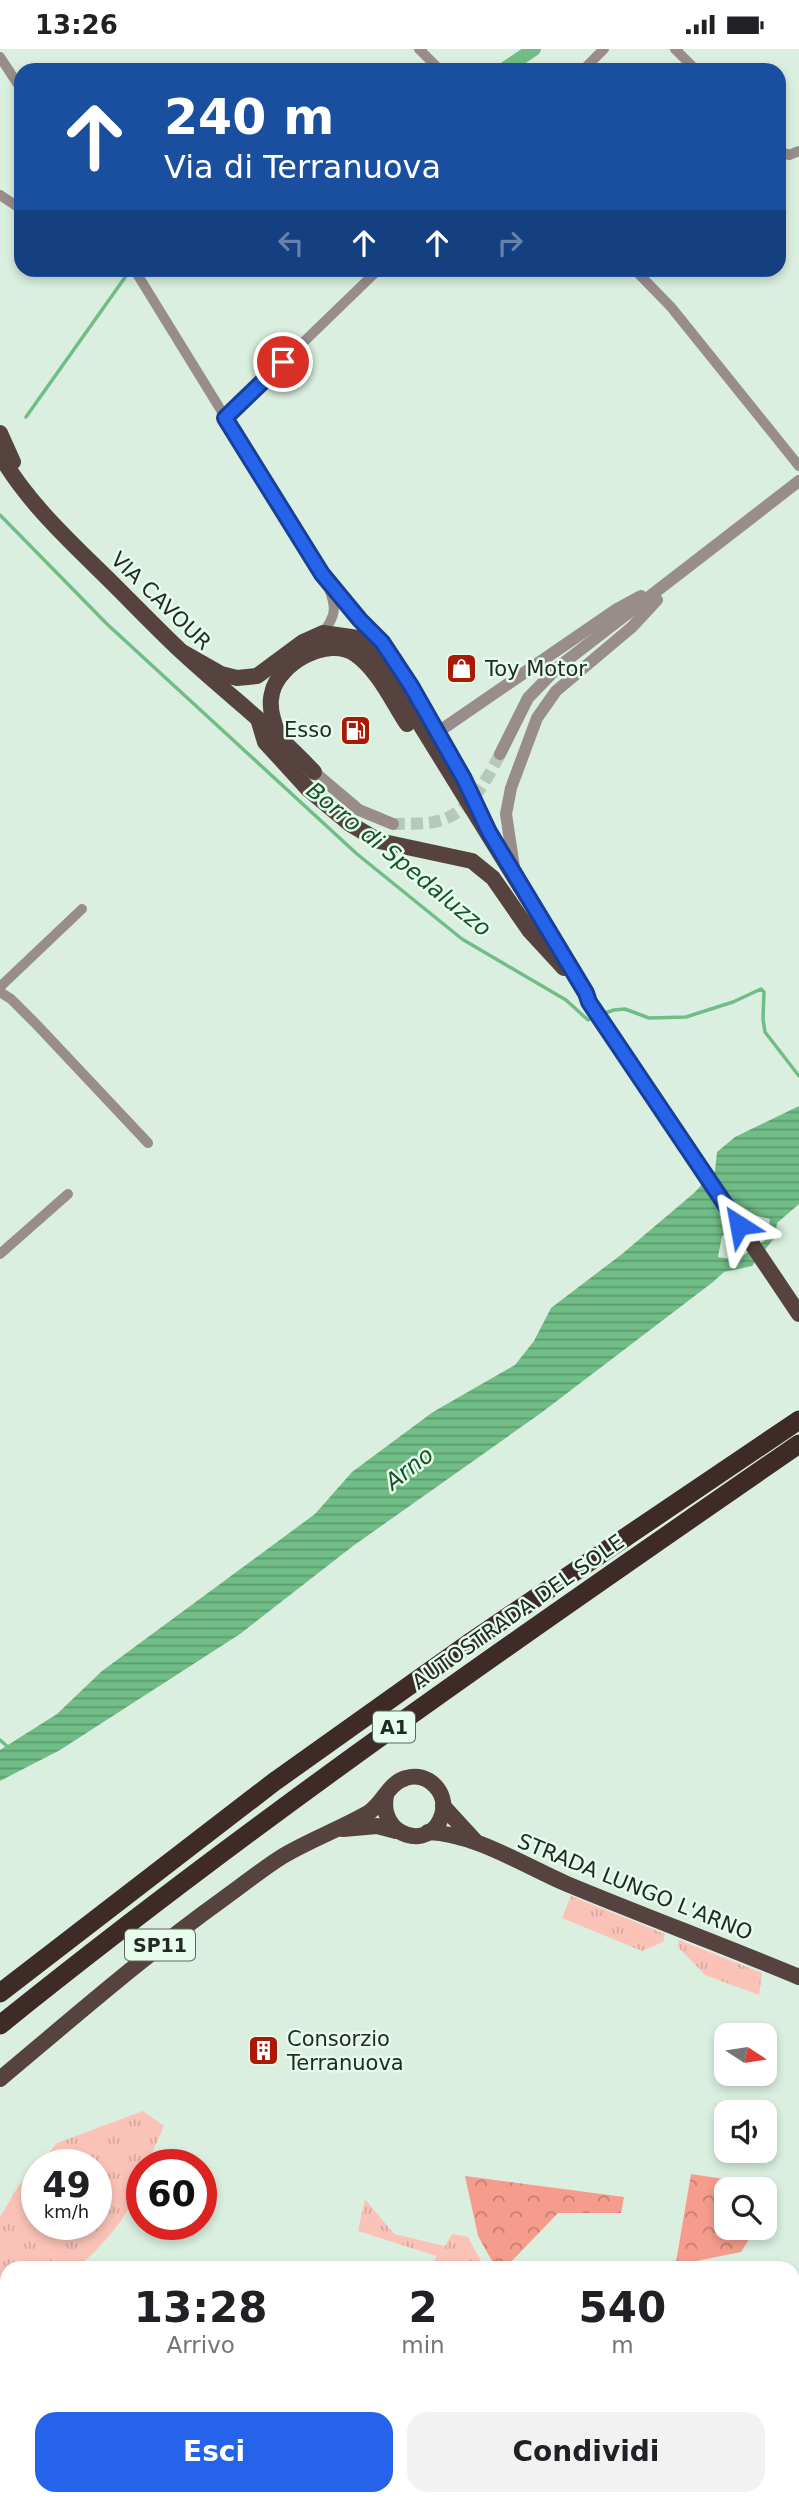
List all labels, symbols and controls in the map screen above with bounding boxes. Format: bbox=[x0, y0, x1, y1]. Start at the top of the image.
text: 13:26 bbox=[35, 10, 118, 40]
text: 240 m bbox=[164, 89, 334, 146]
icon: ahead bbox=[49, 91, 140, 182]
text: Via di Terranuova bbox=[164, 148, 441, 186]
icon: left bbox=[272, 224, 310, 262]
icon: ahead bbox=[345, 224, 383, 262]
icon: ahead bbox=[418, 224, 456, 262]
icon: right bbox=[491, 224, 529, 262]
pin bbox=[253, 332, 313, 392]
icon: arrive bbox=[264, 343, 302, 381]
street label: VIA CAVOUR bbox=[106, 547, 216, 655]
shop icon: Toy Motor bbox=[445, 652, 479, 686]
place label: Toy Motor bbox=[484, 657, 587, 681]
fuel station icon: Esso bbox=[338, 713, 372, 747]
place label: Esso bbox=[284, 718, 332, 742]
water label: Borro di Spedaluzzo bbox=[302, 777, 496, 941]
position arrow bbox=[702, 1188, 776, 1262]
water label: Arno bbox=[378, 1441, 438, 1496]
street label: AUTOSTRADA DEL SOLE bbox=[408, 1530, 628, 1694]
road number: A1 bbox=[373, 1711, 415, 1743]
street label: STRADA LUNGO L'ARNO bbox=[514, 1829, 756, 1945]
road number: SP11 bbox=[125, 1929, 195, 1961]
north arrow bbox=[714, 2023, 777, 2086]
map controls bbox=[714, 2023, 777, 2240]
place label: Consorzio Terranuova bbox=[286, 2027, 404, 2075]
building icon: Consorzio Terranuova bbox=[247, 2034, 281, 2068]
button: sound bbox=[714, 2100, 777, 2163]
speed limit sign: 60 bbox=[126, 2149, 217, 2240]
text: 49 bbox=[42, 2165, 91, 2205]
button: search bbox=[714, 2177, 777, 2240]
text: km/h bbox=[44, 2201, 89, 2222]
text: 13:28 bbox=[134, 2283, 268, 2332]
text: 2 bbox=[408, 2283, 438, 2332]
text: 540 bbox=[579, 2283, 666, 2332]
text: Arrivo bbox=[167, 2332, 235, 2358]
text: min bbox=[401, 2332, 445, 2358]
text: m bbox=[611, 2332, 634, 2358]
button: Esci bbox=[35, 2412, 393, 2492]
button: Condividi bbox=[407, 2412, 765, 2492]

